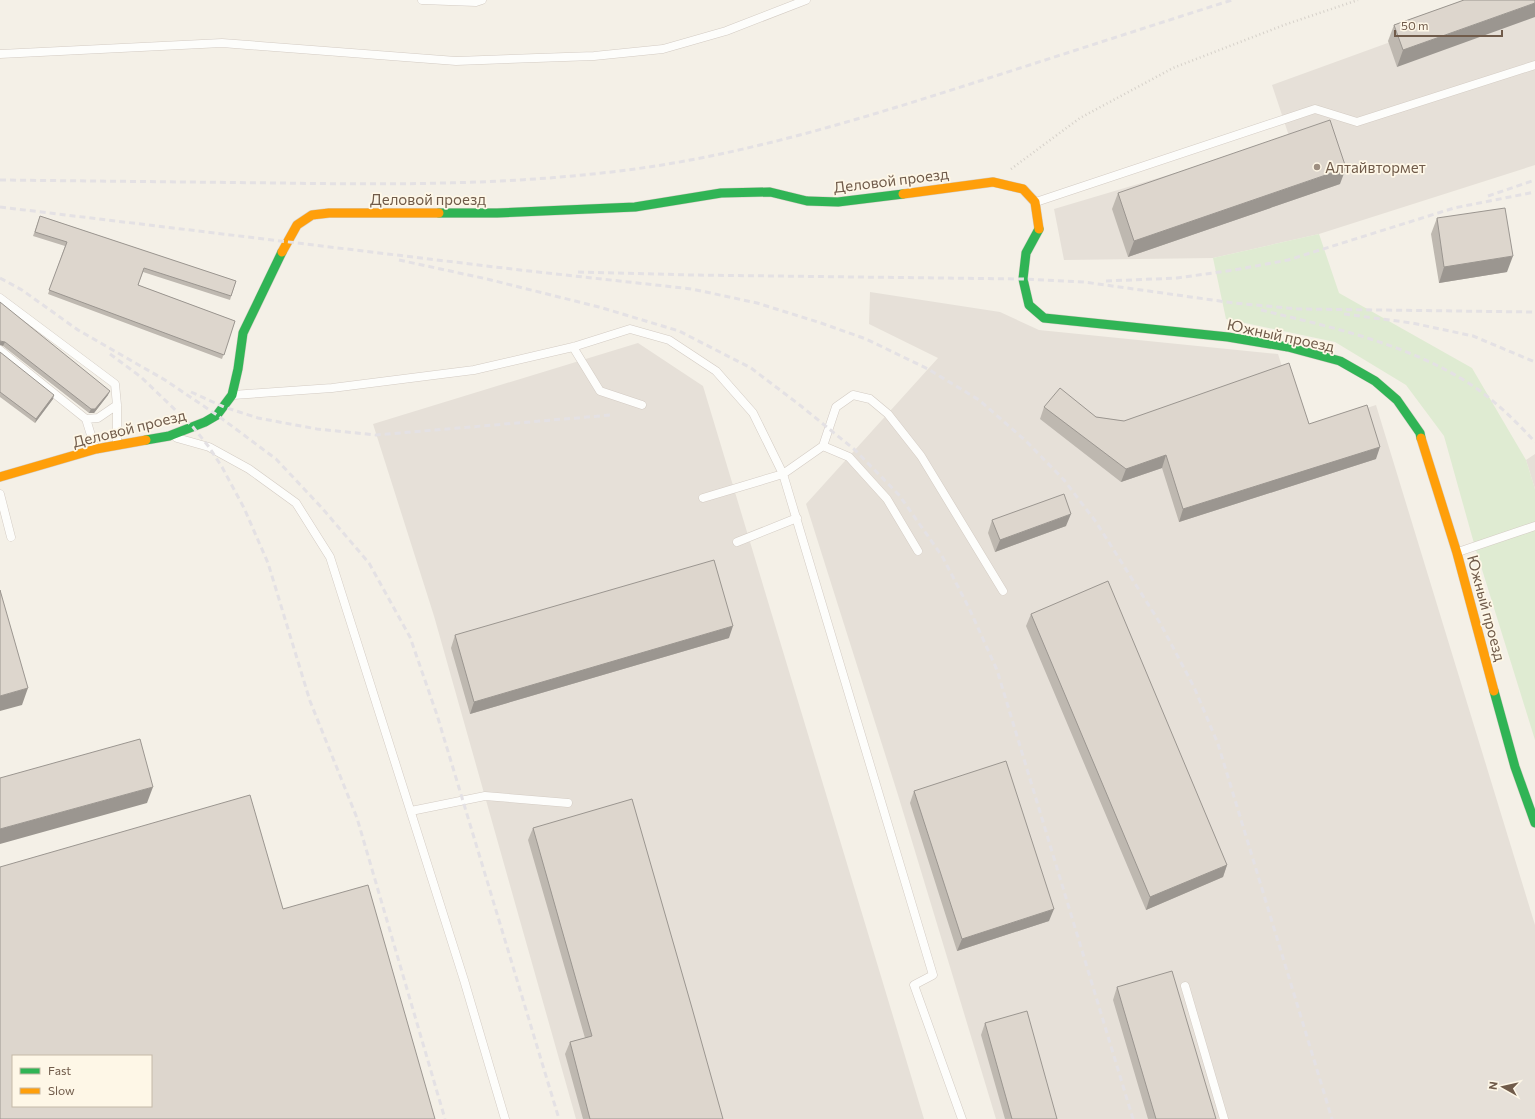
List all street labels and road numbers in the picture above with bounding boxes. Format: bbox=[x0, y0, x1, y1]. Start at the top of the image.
street label: Деловой проезд bbox=[832, 164, 950, 196]
street label: Деловой проезд bbox=[370, 190, 486, 208]
street label: Южный проезд bbox=[1226, 315, 1337, 355]
street label: Деловой проезд bbox=[71, 405, 188, 451]
street label: Южный проезд bbox=[1464, 553, 1510, 663]

